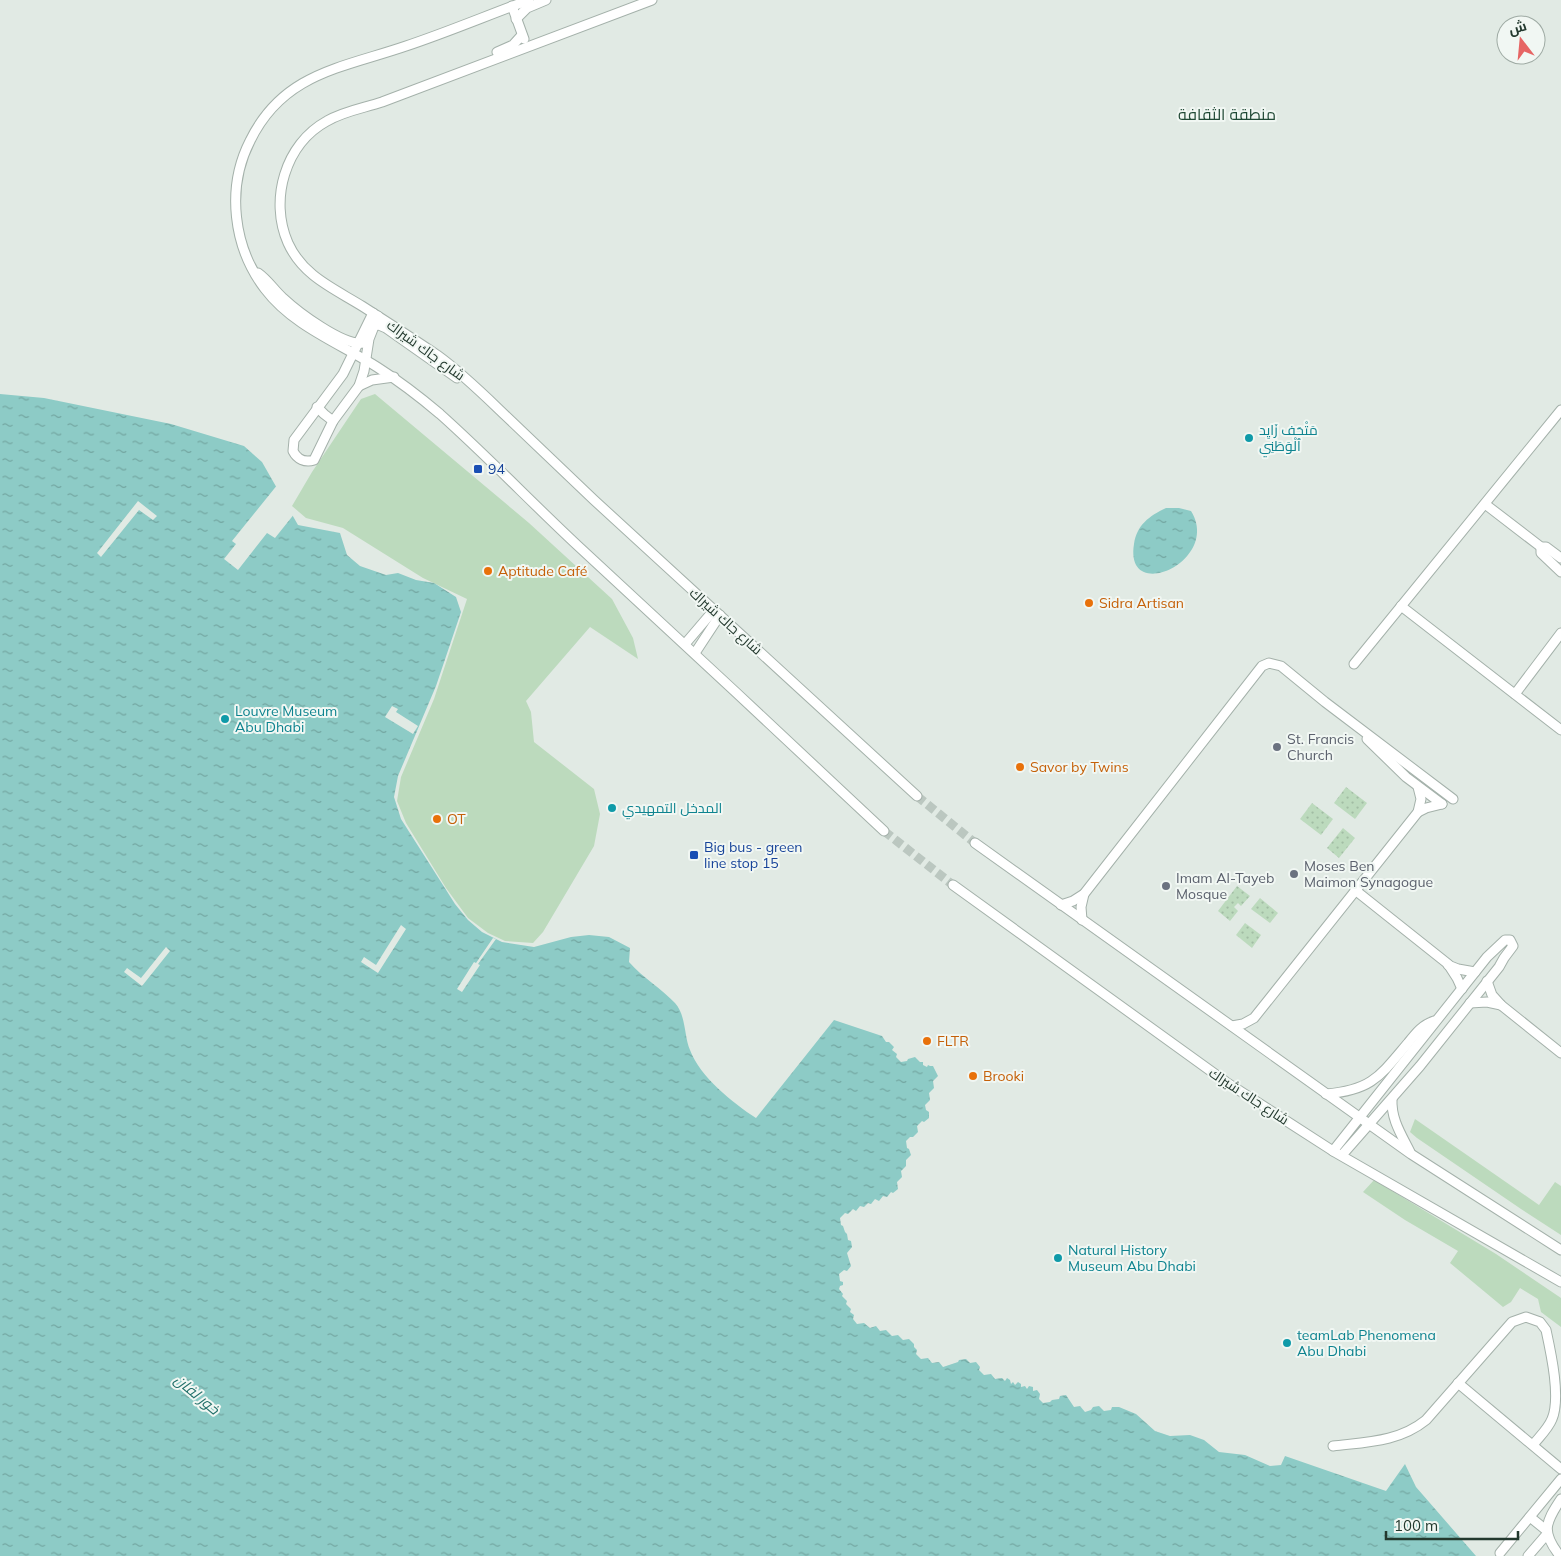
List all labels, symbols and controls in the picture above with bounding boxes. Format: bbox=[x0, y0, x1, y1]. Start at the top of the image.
north arrow bbox=[1496, 15, 1546, 65]
text: ش bbox=[1506, 16, 1529, 39]
district label: منطقة الثقافة bbox=[1178, 104, 1276, 124]
street label: شارع جاك شيراك bbox=[384, 316, 468, 384]
place label: مَتْحَف زَايِد ٱلْوَطَنِي bbox=[1259, 421, 1318, 458]
marker: مَتْحَف زَايِد ٱلْوَطَنِي bbox=[1243, 432, 1255, 444]
place label: 94 bbox=[488, 460, 505, 478]
marker: 94 bbox=[472, 463, 484, 475]
place label: Aptitude Café bbox=[498, 562, 587, 580]
marker: Aptitude Café bbox=[482, 565, 494, 577]
street label: شارع جاك شيراك bbox=[686, 584, 766, 658]
place label: Sidra Artisan bbox=[1099, 594, 1184, 612]
marker: Sidra Artisan bbox=[1083, 597, 1095, 609]
place label: Louvre Museum Abu Dhabi bbox=[235, 702, 337, 736]
marker: Louvre Museum Abu Dhabi bbox=[219, 713, 231, 725]
place label: St. Francis Church bbox=[1287, 730, 1354, 764]
marker: St. Francis Church bbox=[1271, 741, 1283, 753]
place label: Savor by Twins bbox=[1030, 758, 1129, 776]
marker: Savor by Twins bbox=[1014, 761, 1026, 773]
place label: المدخل التمهيدي bbox=[622, 799, 722, 820]
marker: المدخل التمهيدي bbox=[606, 802, 618, 814]
place label: OT bbox=[447, 810, 466, 828]
marker: OT bbox=[431, 813, 443, 825]
place label: Big bus - green line stop 15 bbox=[704, 838, 803, 872]
marker: Big bus - green line stop 15 bbox=[688, 849, 700, 861]
place label: Moses Ben Maimon Synagogue bbox=[1304, 857, 1433, 891]
marker: Moses Ben Maimon Synagogue bbox=[1288, 868, 1300, 880]
place label: Imam Al-Tayeb Mosque bbox=[1176, 869, 1274, 903]
marker: Imam Al-Tayeb Mosque bbox=[1160, 880, 1172, 892]
place label: FLTR bbox=[937, 1032, 969, 1050]
marker: FLTR bbox=[921, 1035, 933, 1047]
street label: شارع جاك شيراك bbox=[1206, 1063, 1292, 1129]
place label: Brooki bbox=[983, 1067, 1024, 1085]
marker: Brooki bbox=[967, 1070, 979, 1082]
place label: Natural History Museum Abu Dhabi bbox=[1068, 1241, 1196, 1275]
marker: Natural History Museum Abu Dhabi bbox=[1052, 1252, 1064, 1264]
place label: teamLab Phenomena Abu Dhabi bbox=[1297, 1326, 1436, 1360]
marker: teamLab Phenomena Abu Dhabi bbox=[1281, 1337, 1293, 1349]
water label: خور لفان bbox=[171, 1370, 224, 1419]
scale bar bbox=[1386, 1508, 1518, 1540]
text: 100 m bbox=[1394, 1516, 1438, 1535]

